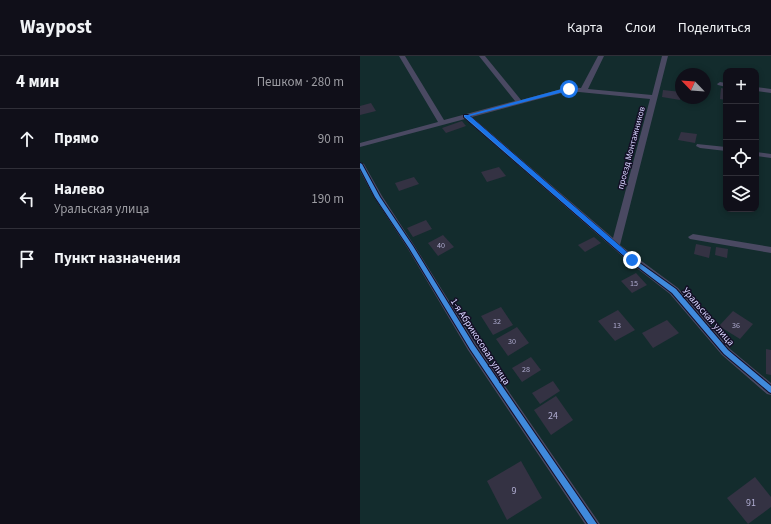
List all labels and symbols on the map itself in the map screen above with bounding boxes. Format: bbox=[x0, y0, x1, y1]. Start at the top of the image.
north arrow bbox=[675, 68, 711, 104]
route start bbox=[560, 80, 578, 98]
street label: проезд Монтажников bbox=[614, 105, 649, 191]
house number: 40 bbox=[437, 240, 445, 251]
route end bbox=[623, 251, 641, 269]
house number: 15 bbox=[630, 278, 638, 289]
street label: Уральская улица bbox=[679, 284, 738, 349]
street label: 1-я Абрикосовая улица bbox=[447, 296, 513, 388]
house number: 32 bbox=[493, 316, 501, 327]
house number: 13 bbox=[613, 320, 621, 331]
house number: 36 bbox=[732, 320, 740, 331]
house number: 30 bbox=[508, 336, 516, 347]
house number: 28 bbox=[522, 364, 530, 375]
house number: 24 bbox=[548, 409, 558, 423]
house number: 9 bbox=[512, 484, 517, 498]
house number: 91 bbox=[746, 496, 756, 510]

